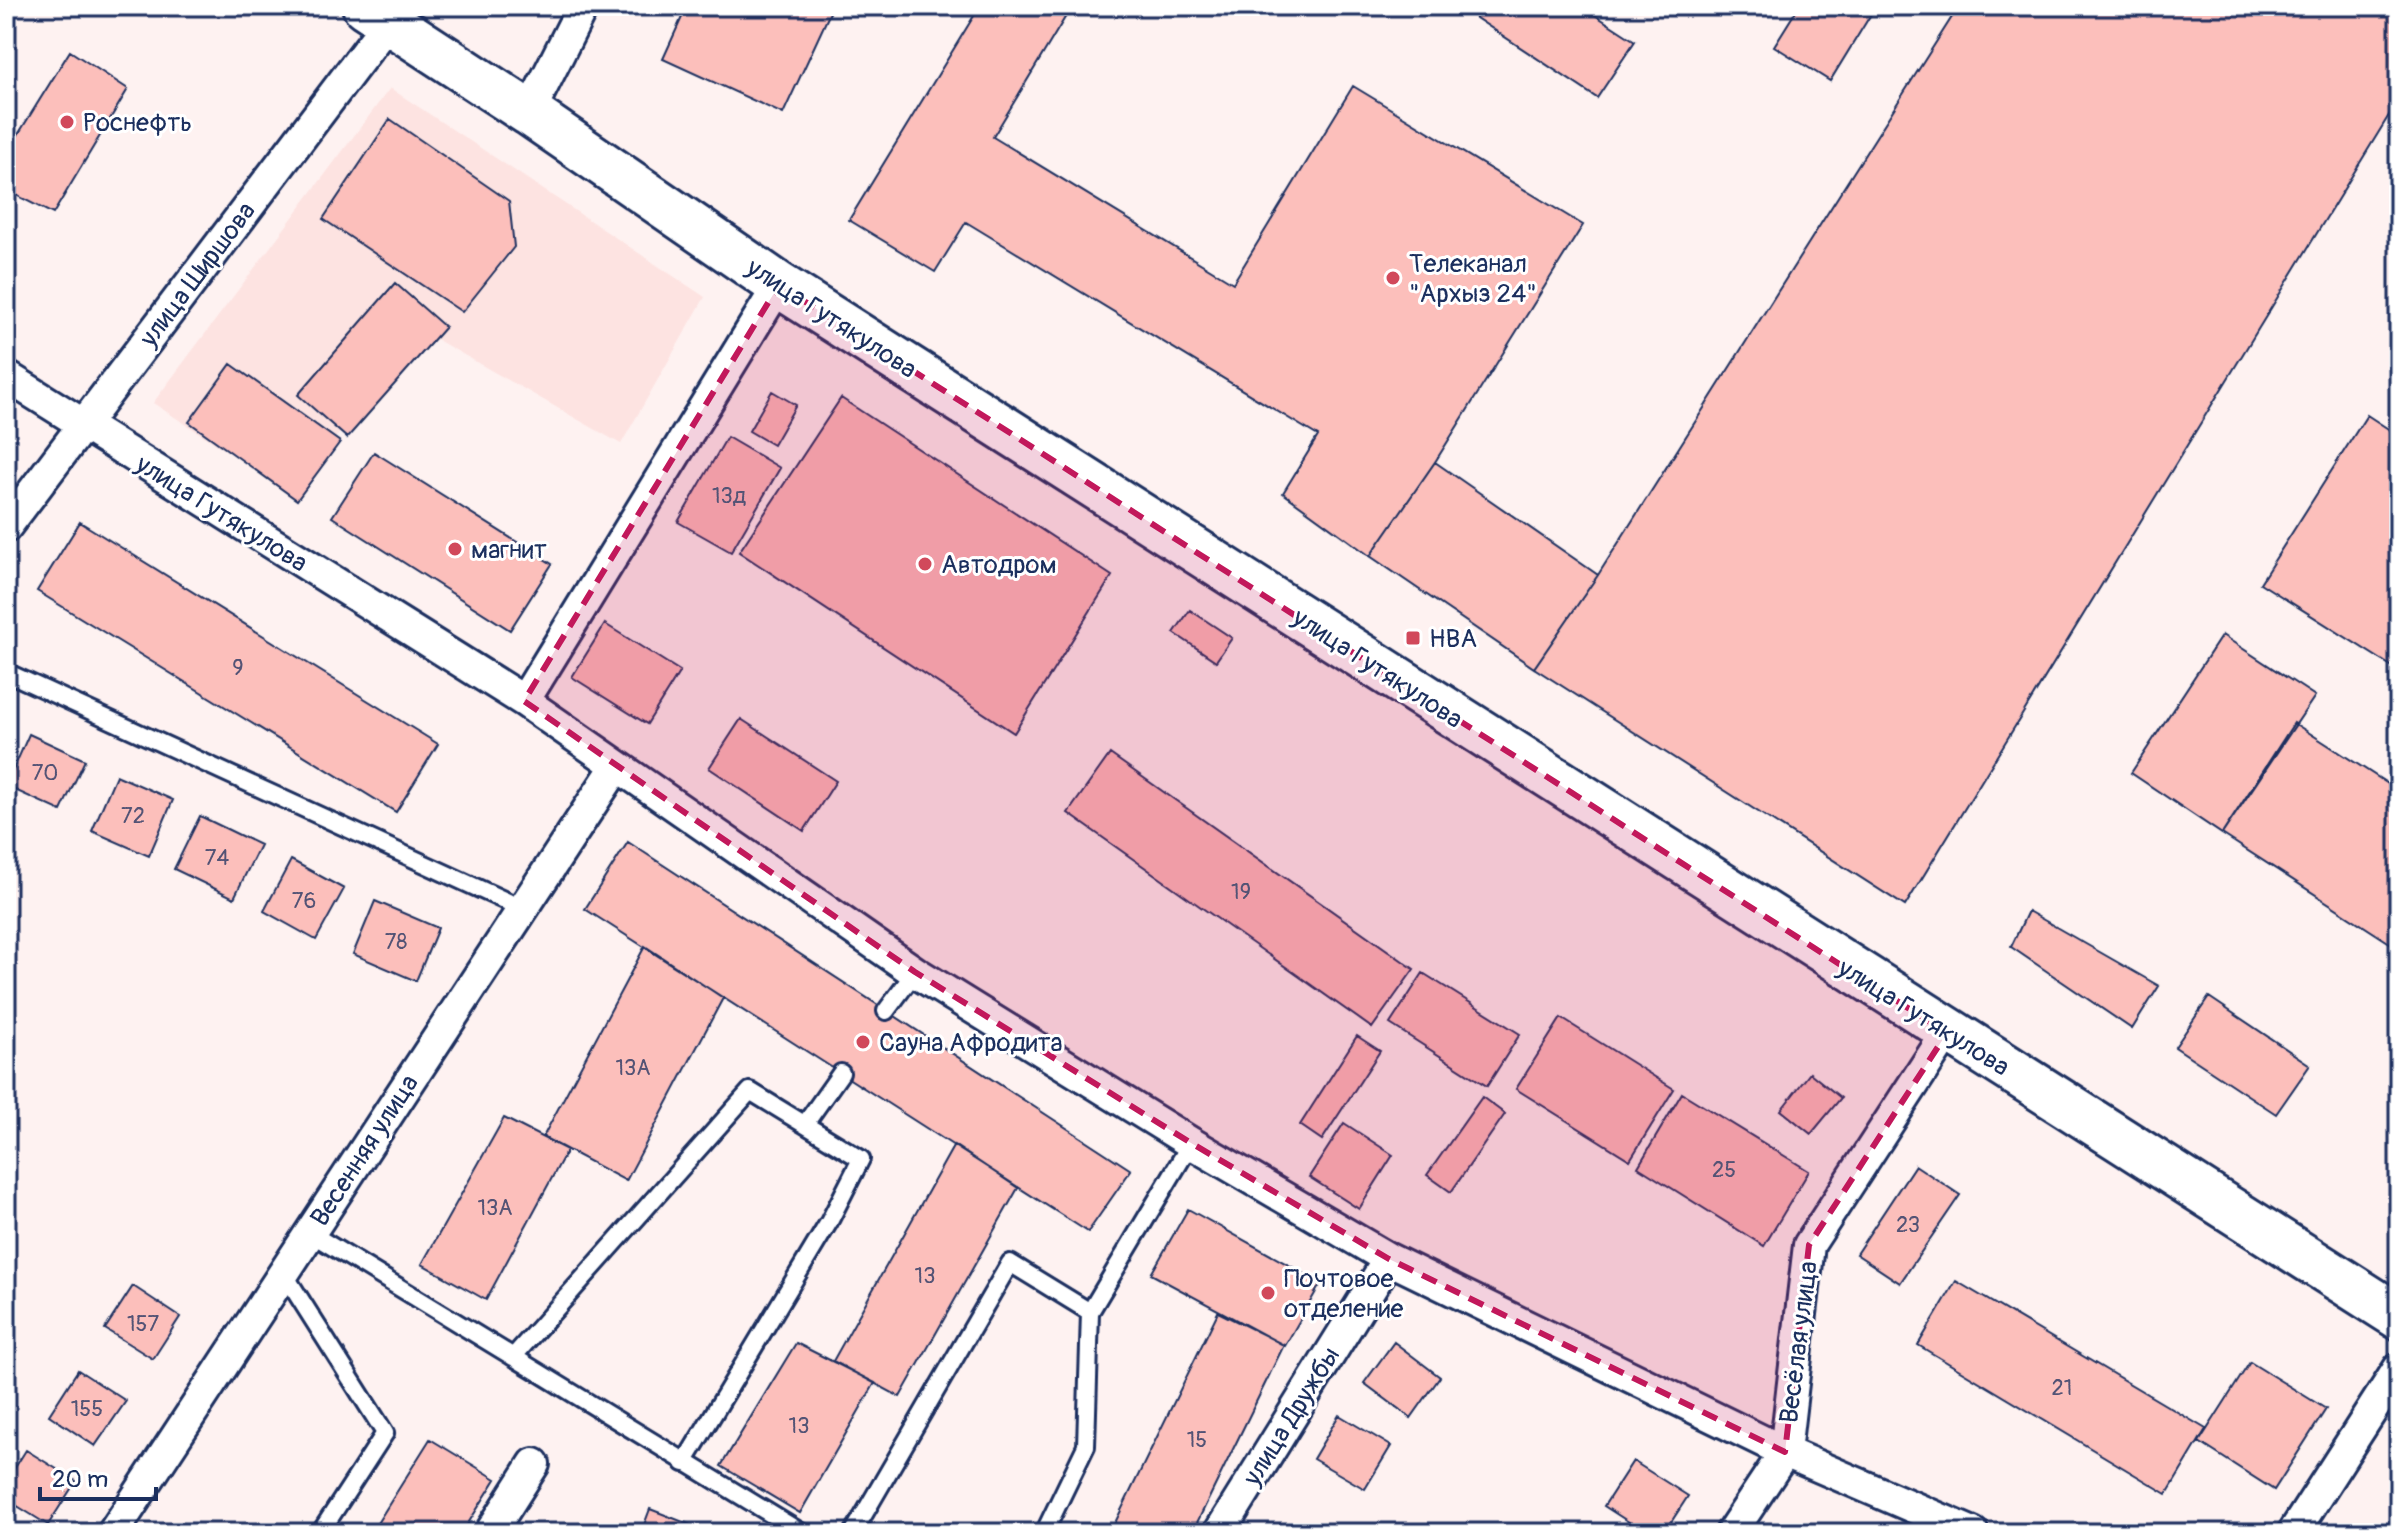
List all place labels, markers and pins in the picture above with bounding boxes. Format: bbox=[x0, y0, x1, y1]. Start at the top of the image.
place label: Роснефть bbox=[83, 107, 192, 139]
marker: Роснефть bbox=[58, 113, 76, 131]
place label: Телеканал "Архыз 24" bbox=[1409, 248, 1537, 310]
marker: Телеканал "Архыз 24" bbox=[1384, 269, 1402, 287]
place label: магнит bbox=[471, 534, 547, 566]
marker: магнит bbox=[446, 540, 464, 558]
place label: Автодром bbox=[941, 549, 1057, 581]
marker: Автодром bbox=[916, 555, 934, 573]
place label: НВА bbox=[1429, 623, 1477, 655]
marker: НВА bbox=[1404, 629, 1422, 647]
place label: Сауна Афродита bbox=[879, 1027, 1063, 1059]
marker: Сауна Афродита bbox=[854, 1033, 872, 1051]
place label: Почтовое отделение bbox=[1284, 1263, 1403, 1325]
marker: Почтовое отделение bbox=[1259, 1284, 1277, 1302]

